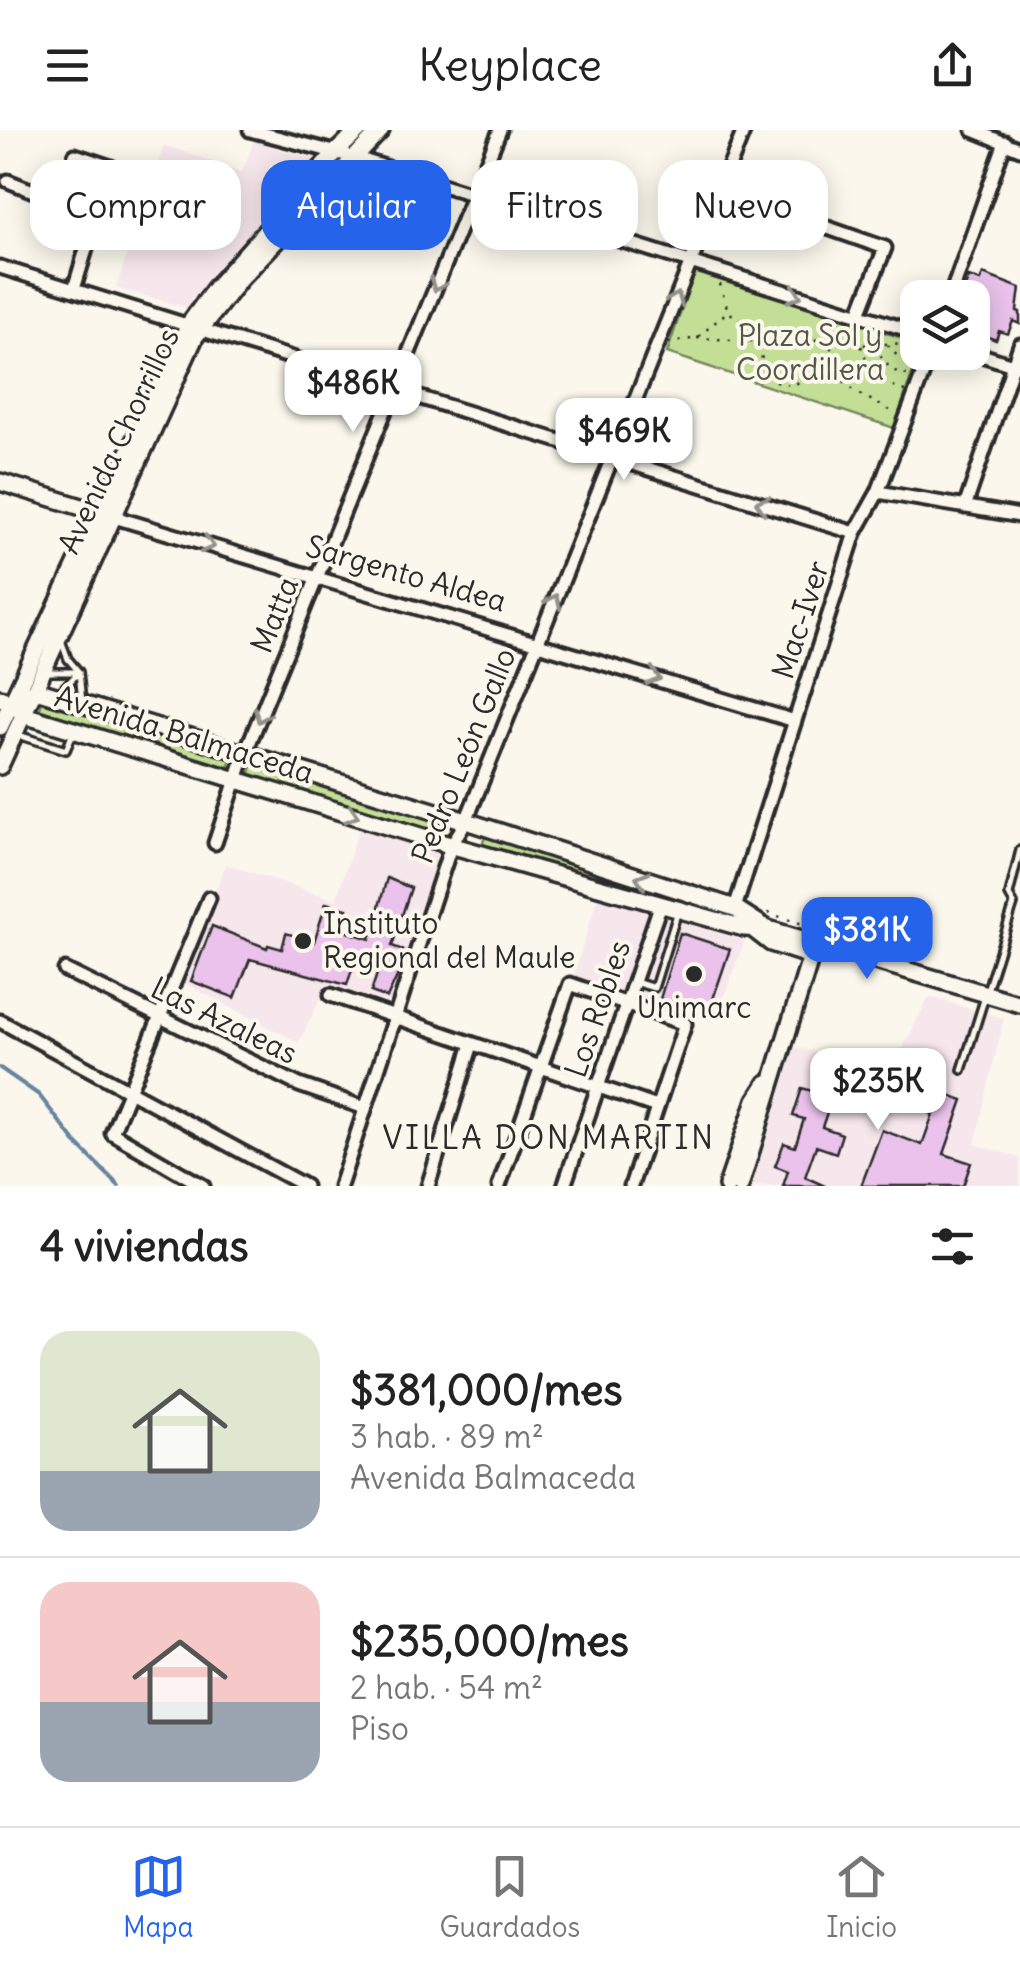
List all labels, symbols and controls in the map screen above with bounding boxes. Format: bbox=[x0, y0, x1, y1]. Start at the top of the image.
text: Keyplace bbox=[418, 37, 602, 93]
icon: menu bbox=[40, 38, 95, 93]
icon: share bbox=[925, 38, 980, 93]
chip: Comprar bbox=[30, 160, 241, 250]
chip: Alquilar bbox=[261, 160, 451, 250]
chip: Filtros bbox=[471, 160, 638, 250]
chip: Nuevo bbox=[658, 160, 828, 250]
one-way arrow bbox=[428, 275, 448, 293]
map controls bbox=[900, 280, 990, 370]
button: layers bbox=[900, 280, 990, 370]
one-way arrow bbox=[786, 283, 803, 304]
one-way arrow bbox=[664, 292, 684, 309]
park label: Plaza Sol y Coordillera bbox=[736, 316, 884, 388]
street label: Avenida Chorrillos bbox=[49, 322, 187, 560]
pin: $486K bbox=[283, 350, 423, 435]
text: $486K bbox=[307, 362, 399, 403]
pin: $469K bbox=[554, 398, 694, 483]
text: $469K bbox=[578, 410, 670, 451]
one-way arrow bbox=[755, 495, 772, 516]
street label: Sargento Aldea bbox=[302, 526, 511, 620]
one-way arrow bbox=[199, 533, 216, 554]
street label: Mac-Iver bbox=[763, 556, 837, 684]
street label: Matta bbox=[242, 571, 306, 658]
one-way arrow bbox=[543, 593, 563, 611]
street label: Pedro León Gallo bbox=[403, 642, 524, 869]
one-way arrow bbox=[644, 665, 661, 686]
street label: Avenida Balmaceda bbox=[50, 677, 318, 791]
one-way arrow bbox=[253, 705, 273, 723]
one-way arrow bbox=[343, 803, 360, 823]
one-way arrow bbox=[634, 870, 651, 891]
pin: $381K bbox=[797, 897, 937, 982]
place label: Instituto Regional del Maule bbox=[323, 904, 575, 976]
text: $381K bbox=[824, 909, 910, 950]
marker: Instituto Regional del Maule bbox=[292, 930, 314, 952]
street label: Los Robles bbox=[556, 935, 638, 1082]
marker: Unimarc bbox=[683, 963, 705, 985]
street label: Las Azaleas bbox=[145, 968, 304, 1072]
place label: Unimarc bbox=[637, 988, 752, 1026]
pin: $235K bbox=[808, 1048, 948, 1133]
text: $235K bbox=[832, 1060, 924, 1101]
district label: VILLA DON MARTIN bbox=[382, 1117, 716, 1158]
icon: filters bbox=[925, 1219, 980, 1274]
text: 4 viviendas bbox=[40, 1220, 249, 1272]
text: $381,000/mes bbox=[350, 1364, 623, 1416]
icon: home bbox=[120, 1371, 240, 1491]
text: 3 hab. · 89 m² bbox=[350, 1416, 544, 1457]
text: Avenida Balmaceda bbox=[350, 1457, 636, 1498]
text: $235,000/mes bbox=[350, 1615, 629, 1667]
icon: home bbox=[120, 1622, 240, 1742]
text: 2 hab. · 54 m² bbox=[350, 1667, 543, 1708]
text: Piso bbox=[350, 1708, 409, 1749]
tab: Mapa bbox=[123, 1849, 193, 1945]
tab: Guardados bbox=[439, 1849, 580, 1945]
tab: Inicio bbox=[826, 1849, 897, 1945]

